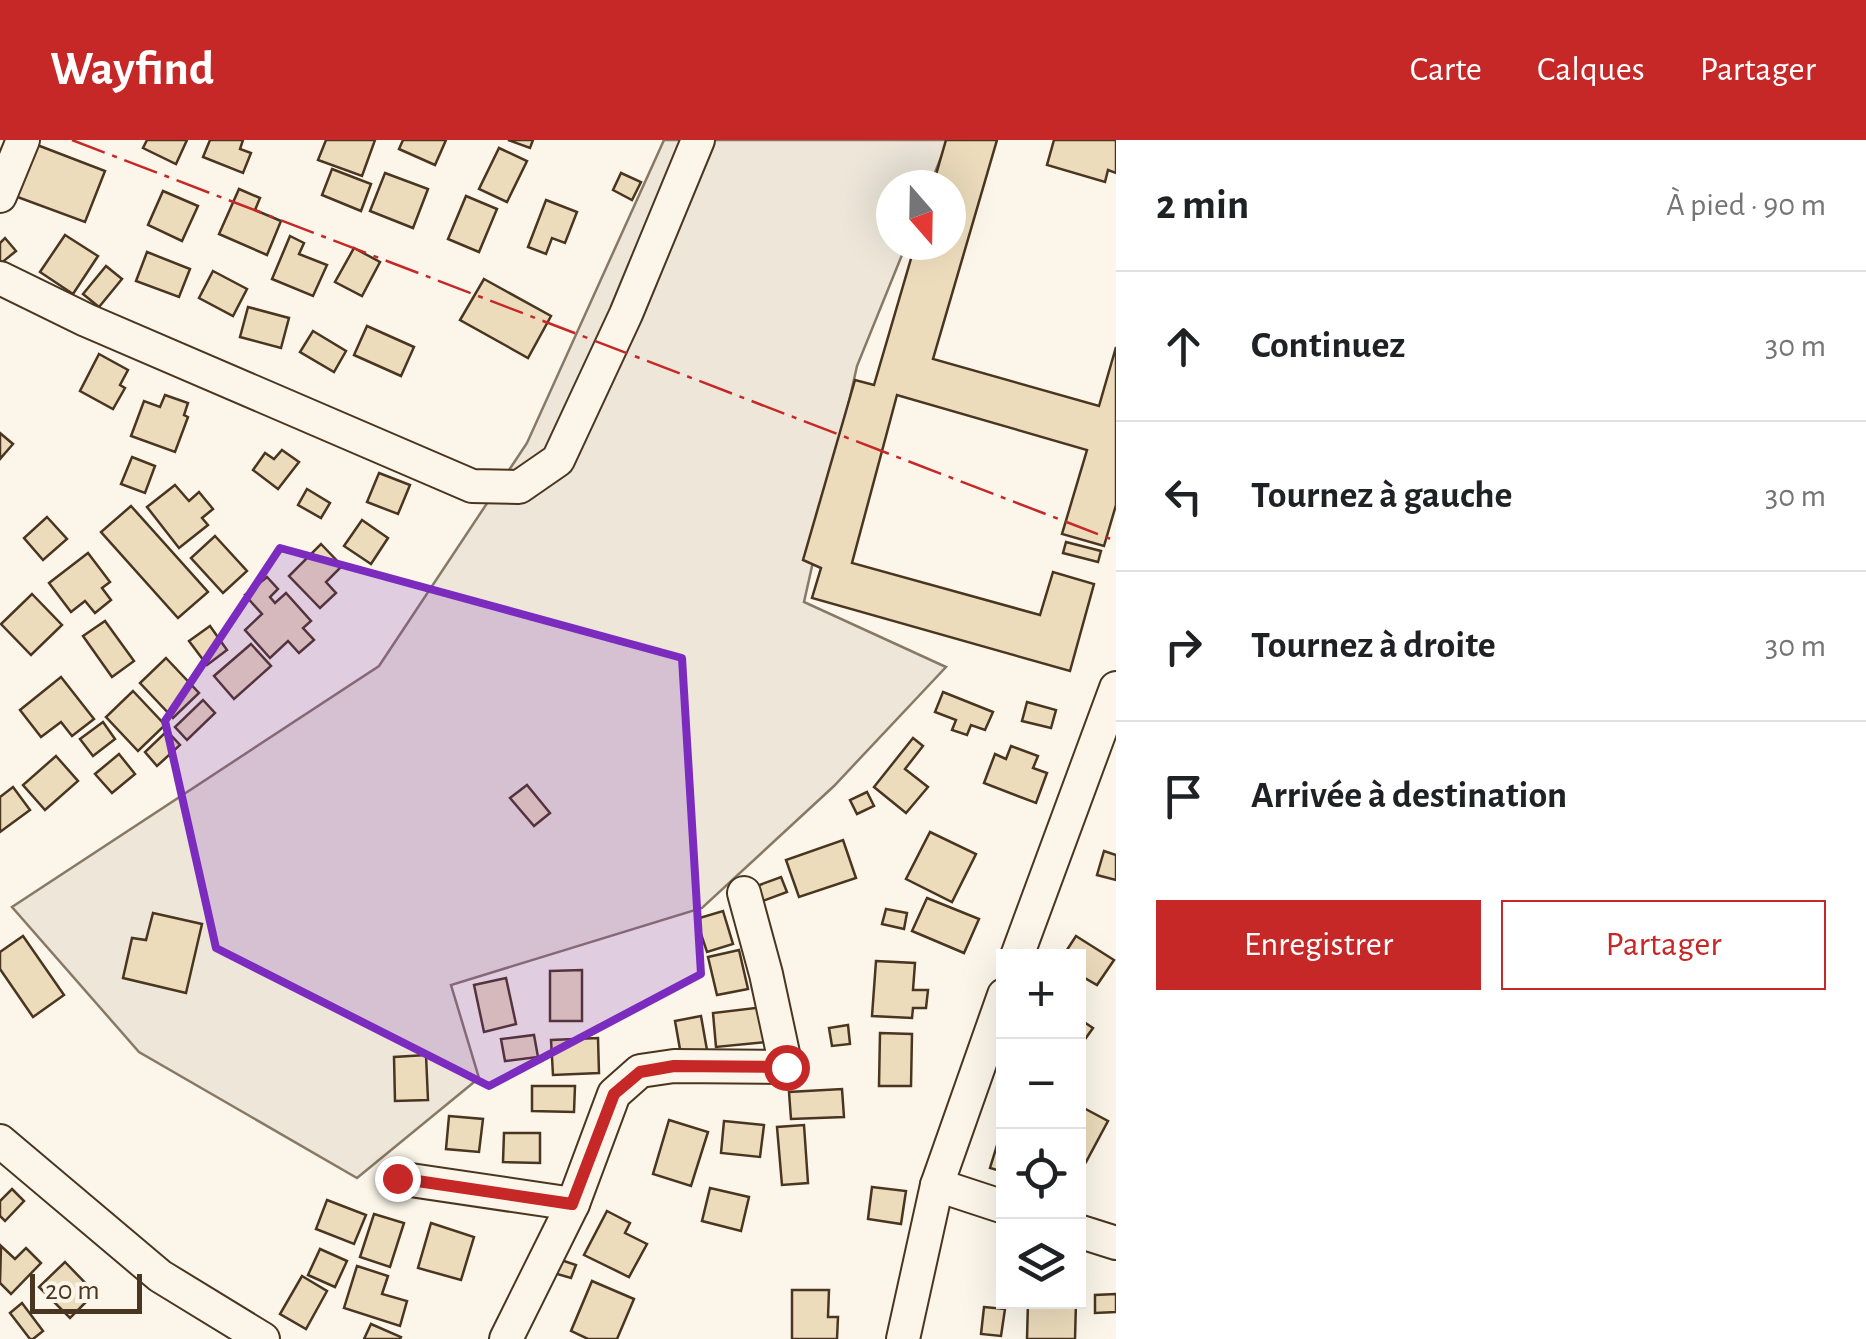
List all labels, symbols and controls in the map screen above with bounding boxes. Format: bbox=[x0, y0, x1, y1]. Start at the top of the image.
text: Wayfind bbox=[50, 46, 214, 94]
text: Carte bbox=[1410, 52, 1482, 87]
text: Calques bbox=[1537, 52, 1645, 87]
text: Partager bbox=[1700, 52, 1816, 87]
north arrow bbox=[876, 170, 966, 260]
text: 2 min bbox=[1156, 184, 1249, 226]
text: À pied · 90 m bbox=[1666, 189, 1826, 221]
icon: ahead bbox=[1156, 319, 1211, 374]
text: Continuez bbox=[1251, 327, 1405, 365]
text: 30 m bbox=[1765, 330, 1826, 362]
icon: left bbox=[1156, 469, 1211, 524]
text: Tournez à gauche bbox=[1251, 477, 1513, 515]
text: 30 m bbox=[1765, 480, 1826, 512]
icon: right bbox=[1156, 619, 1211, 674]
text: Tournez à droite bbox=[1251, 627, 1496, 665]
text: 30 m bbox=[1765, 630, 1826, 662]
icon: arrive bbox=[1156, 769, 1211, 824]
text: Arrivée à destination bbox=[1251, 777, 1567, 815]
button: Enregistrer bbox=[1156, 900, 1481, 990]
button: Partager bbox=[1501, 900, 1826, 990]
map controls bbox=[996, 949, 1086, 1309]
button: + bbox=[996, 949, 1086, 1039]
button: − bbox=[996, 1039, 1086, 1129]
route start bbox=[764, 1045, 810, 1091]
button: locate bbox=[996, 1129, 1086, 1219]
route end bbox=[375, 1156, 421, 1202]
button: layers bbox=[996, 1219, 1086, 1309]
scale bar bbox=[30, 1269, 142, 1314]
text: 20 m bbox=[45, 1277, 100, 1305]

